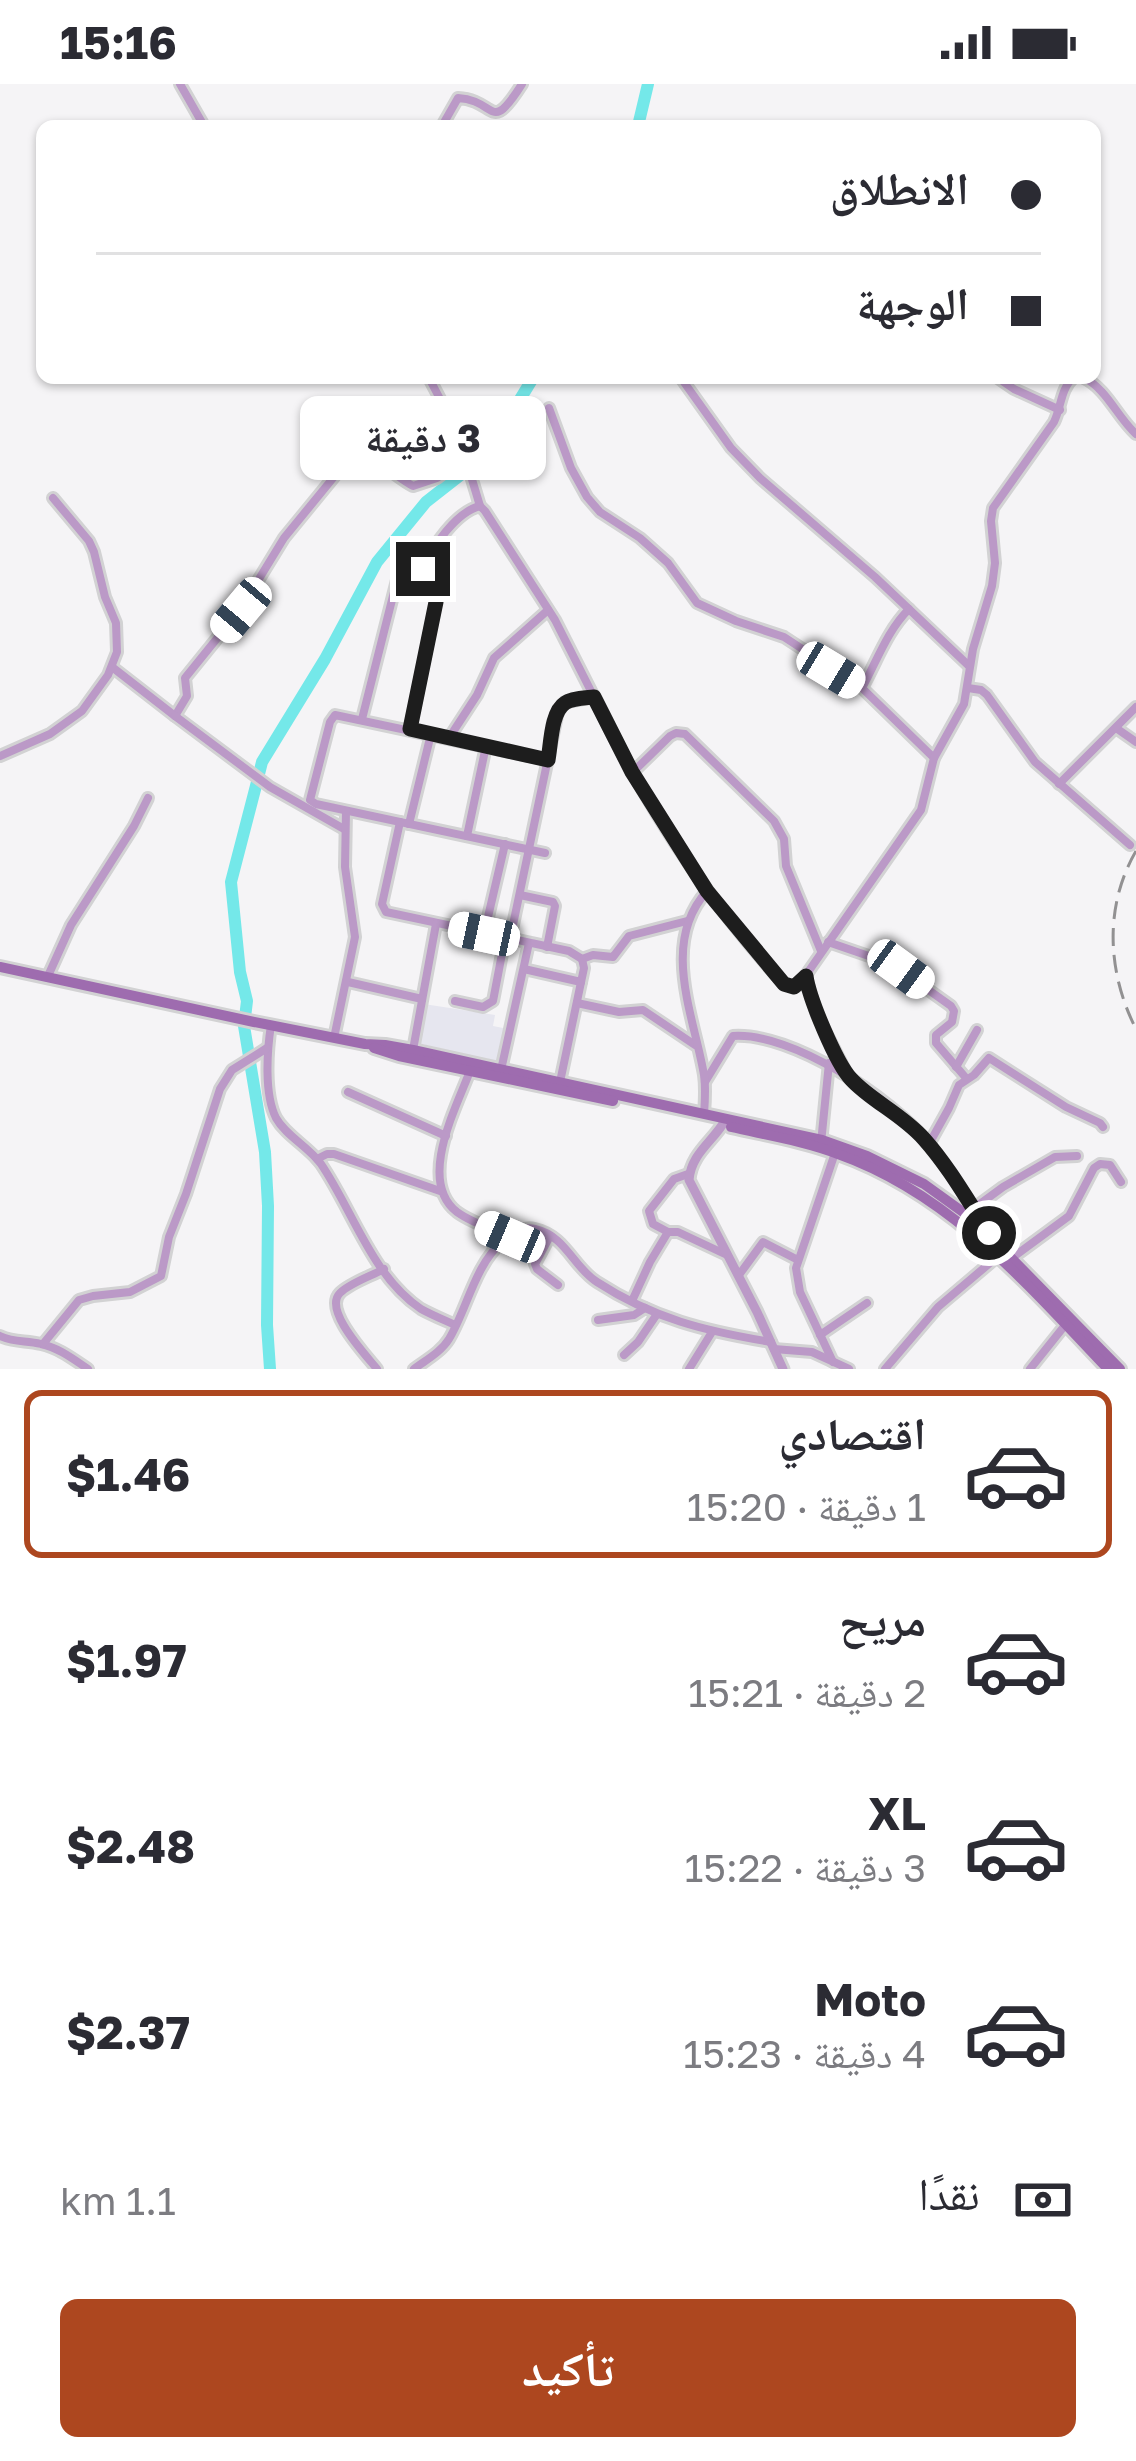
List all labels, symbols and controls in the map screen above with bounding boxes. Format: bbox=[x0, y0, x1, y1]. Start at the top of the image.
text: 15:16 bbox=[60, 15, 177, 69]
text: الانطلاق bbox=[830, 161, 969, 215]
text: الوجهة bbox=[856, 276, 969, 330]
callout: 3 دقيقة bbox=[300, 395, 546, 479]
text: 3 دقيقة bbox=[365, 414, 481, 461]
route end bbox=[396, 542, 450, 596]
car bbox=[204, 571, 278, 649]
car bbox=[791, 636, 871, 704]
car bbox=[445, 909, 523, 959]
car bbox=[861, 933, 941, 1005]
car bbox=[470, 1206, 550, 1268]
route start bbox=[962, 1206, 1016, 1260]
text: اقتصادي bbox=[779, 1406, 926, 1460]
icon: car bbox=[962, 1420, 1070, 1528]
text: $1.46 bbox=[66, 1447, 190, 1501]
text: 1 دقيقة · 15:20 bbox=[687, 1483, 926, 1530]
text: مريح bbox=[839, 1592, 926, 1646]
icon: car bbox=[962, 1606, 1070, 1714]
text: $1.97 bbox=[66, 1633, 187, 1687]
text: 2 دقيقة · 15:21 bbox=[688, 1669, 926, 1716]
text: XL bbox=[868, 1786, 926, 1840]
icon: car bbox=[962, 1792, 1070, 1900]
text: $2.48 bbox=[66, 1819, 195, 1873]
text: 3 دقيقة · 15:22 bbox=[684, 1844, 926, 1891]
text: Moto bbox=[814, 1972, 926, 2026]
icon: car bbox=[962, 1978, 1070, 2086]
text: $2.37 bbox=[66, 2005, 190, 2059]
text: 4 دقيقة · 15:23 bbox=[683, 2030, 926, 2077]
text: نقدًا bbox=[918, 2166, 980, 2220]
icon: cash bbox=[1010, 2167, 1076, 2233]
text: 1.1 km bbox=[60, 2177, 176, 2224]
button: تأكيد bbox=[60, 2299, 1076, 2437]

